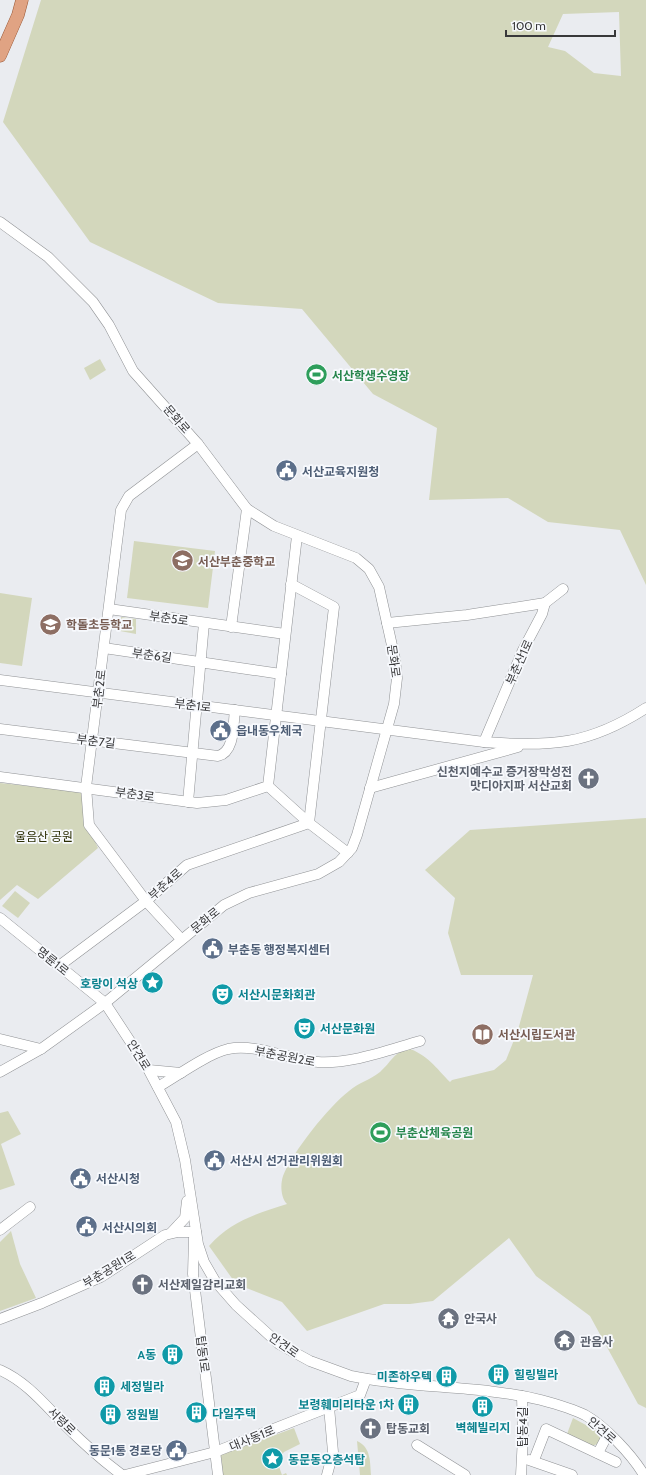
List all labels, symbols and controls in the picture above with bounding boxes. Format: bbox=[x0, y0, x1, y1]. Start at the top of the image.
scale bar bbox=[506, 12, 615, 38]
text: 100 m bbox=[512, 18, 546, 33]
sports icon: 서산학생수영장 bbox=[304, 362, 330, 388]
place label: 서산학생수영장 bbox=[332, 368, 409, 383]
street label: 문화로 bbox=[160, 402, 194, 436]
public building icon: 서산교육지원청 bbox=[273, 458, 299, 484]
place label: 서산교육지원청 bbox=[302, 464, 379, 479]
school or university icon: 서산부춘중학교 bbox=[170, 548, 196, 574]
place label: 서산부춘중학교 bbox=[198, 554, 275, 569]
street label: 부춘5로 bbox=[148, 608, 190, 628]
school or university icon: 학돌초등학교 bbox=[38, 611, 64, 637]
place label: 학돌초등학교 bbox=[66, 617, 132, 632]
street label: 부춘산1로 bbox=[502, 637, 536, 687]
street label: 문화로 bbox=[384, 644, 404, 678]
street label: 부춘6길 bbox=[131, 645, 173, 665]
street label: 부춘2로 bbox=[89, 669, 109, 709]
street label: 부춘1로 bbox=[174, 695, 212, 715]
public building icon: 읍내동우체국 bbox=[208, 717, 234, 743]
place label: 읍내동우체국 bbox=[236, 723, 302, 738]
street label: 부춘7길 bbox=[76, 731, 116, 751]
place label: 신천지예수교 증거장막성전 맛디아지파 서산교회 bbox=[437, 764, 572, 793]
church icon: 신천지예수교 증거장막성전 맛디아지파 서산교회 bbox=[575, 765, 601, 791]
street label: 부춘3로 bbox=[114, 784, 156, 804]
park label: 울음산 공원 bbox=[15, 829, 73, 844]
street label: 부춘4로 bbox=[145, 865, 185, 903]
street label: 문화로 bbox=[187, 904, 223, 936]
public building icon: 부춘동 행정복지센터 bbox=[199, 936, 225, 962]
place label: 부춘동 행정복지센터 bbox=[228, 942, 330, 957]
street label: 명륜1로 bbox=[34, 944, 72, 978]
place icon: 호랑이 석상 bbox=[140, 970, 166, 996]
place label: 호랑이 석상 bbox=[80, 976, 138, 991]
theatre icon: 서산시문화회관 bbox=[210, 981, 236, 1007]
place label: 서산시문화회관 bbox=[238, 987, 315, 1002]
theatre icon: 서산문화원 bbox=[291, 1015, 317, 1041]
place label: 서산문화원 bbox=[320, 1021, 375, 1036]
library icon: 서산시립도서관 bbox=[470, 1021, 496, 1047]
place label: 서산시립도서관 bbox=[498, 1027, 575, 1042]
street label: 안견로 bbox=[124, 1037, 154, 1073]
street label: 부춘공원2로 bbox=[253, 1043, 317, 1069]
sports icon: 부춘산체육공원 bbox=[368, 1119, 394, 1145]
place label: 부춘산체육공원 bbox=[396, 1125, 473, 1140]
public building icon: 서산시 선거관리위원회 bbox=[201, 1147, 227, 1173]
place label: 서산시 선거관리위원회 bbox=[230, 1153, 343, 1168]
public building icon: 서산시청 bbox=[68, 1165, 94, 1191]
place label: 서산시청 bbox=[96, 1171, 140, 1186]
public building icon: 서산시의회 bbox=[74, 1214, 100, 1240]
place label: 서산시의회 bbox=[102, 1220, 157, 1235]
street label: 부춘공원1로 bbox=[80, 1247, 138, 1291]
church icon: 서산제일감리교회 bbox=[130, 1271, 156, 1297]
place label: 서산제일감리교회 bbox=[158, 1277, 246, 1292]
temple icon: 안국사 bbox=[436, 1305, 462, 1331]
place label: 안국사 bbox=[464, 1311, 497, 1326]
temple icon: 관음사 bbox=[552, 1328, 578, 1354]
street label: 안견로 bbox=[266, 1329, 302, 1361]
place label: 관음사 bbox=[580, 1334, 613, 1349]
street label: 탑동1로 bbox=[193, 1335, 213, 1373]
building icon: A동 bbox=[159, 1341, 185, 1367]
place label: A동 bbox=[137, 1347, 156, 1362]
building icon: 힐링빌라 bbox=[486, 1361, 512, 1387]
building icon: 미존하우텍 bbox=[434, 1363, 460, 1389]
place label: 힐링빌라 bbox=[514, 1367, 558, 1382]
place label: 미존하우텍 bbox=[377, 1369, 432, 1384]
building icon: 세정빌라 bbox=[92, 1373, 118, 1399]
place label: 세정빌라 bbox=[120, 1379, 164, 1394]
building icon: 보령훼미리타운 1차 bbox=[396, 1391, 422, 1417]
building icon: 벽혜빌리지 bbox=[470, 1393, 496, 1419]
place label: 보령훼미리타운 1차 bbox=[299, 1397, 394, 1412]
building icon: 다일주택 bbox=[184, 1400, 210, 1426]
building icon: 정원빌 bbox=[98, 1401, 124, 1427]
street label: 서령로 bbox=[45, 1404, 79, 1438]
place label: 다일주택 bbox=[212, 1406, 256, 1421]
place label: 정원빌 bbox=[126, 1407, 159, 1422]
street label: 탑동4길 bbox=[515, 1407, 530, 1447]
street label: 안견로 bbox=[585, 1413, 619, 1447]
church icon: 탑동교회 bbox=[358, 1415, 384, 1441]
place label: 벽혜빌리지 bbox=[455, 1420, 511, 1435]
place label: 탑동교회 bbox=[386, 1421, 430, 1436]
street label: 대사동1로 bbox=[227, 1422, 277, 1454]
public building icon: 동문1통 경로당 bbox=[164, 1437, 190, 1463]
place label: 동문1통 경로당 bbox=[89, 1443, 162, 1458]
place icon: 동문동오층석탑 bbox=[259, 1446, 285, 1472]
place label: 동문동오층석탑 bbox=[288, 1452, 365, 1467]

